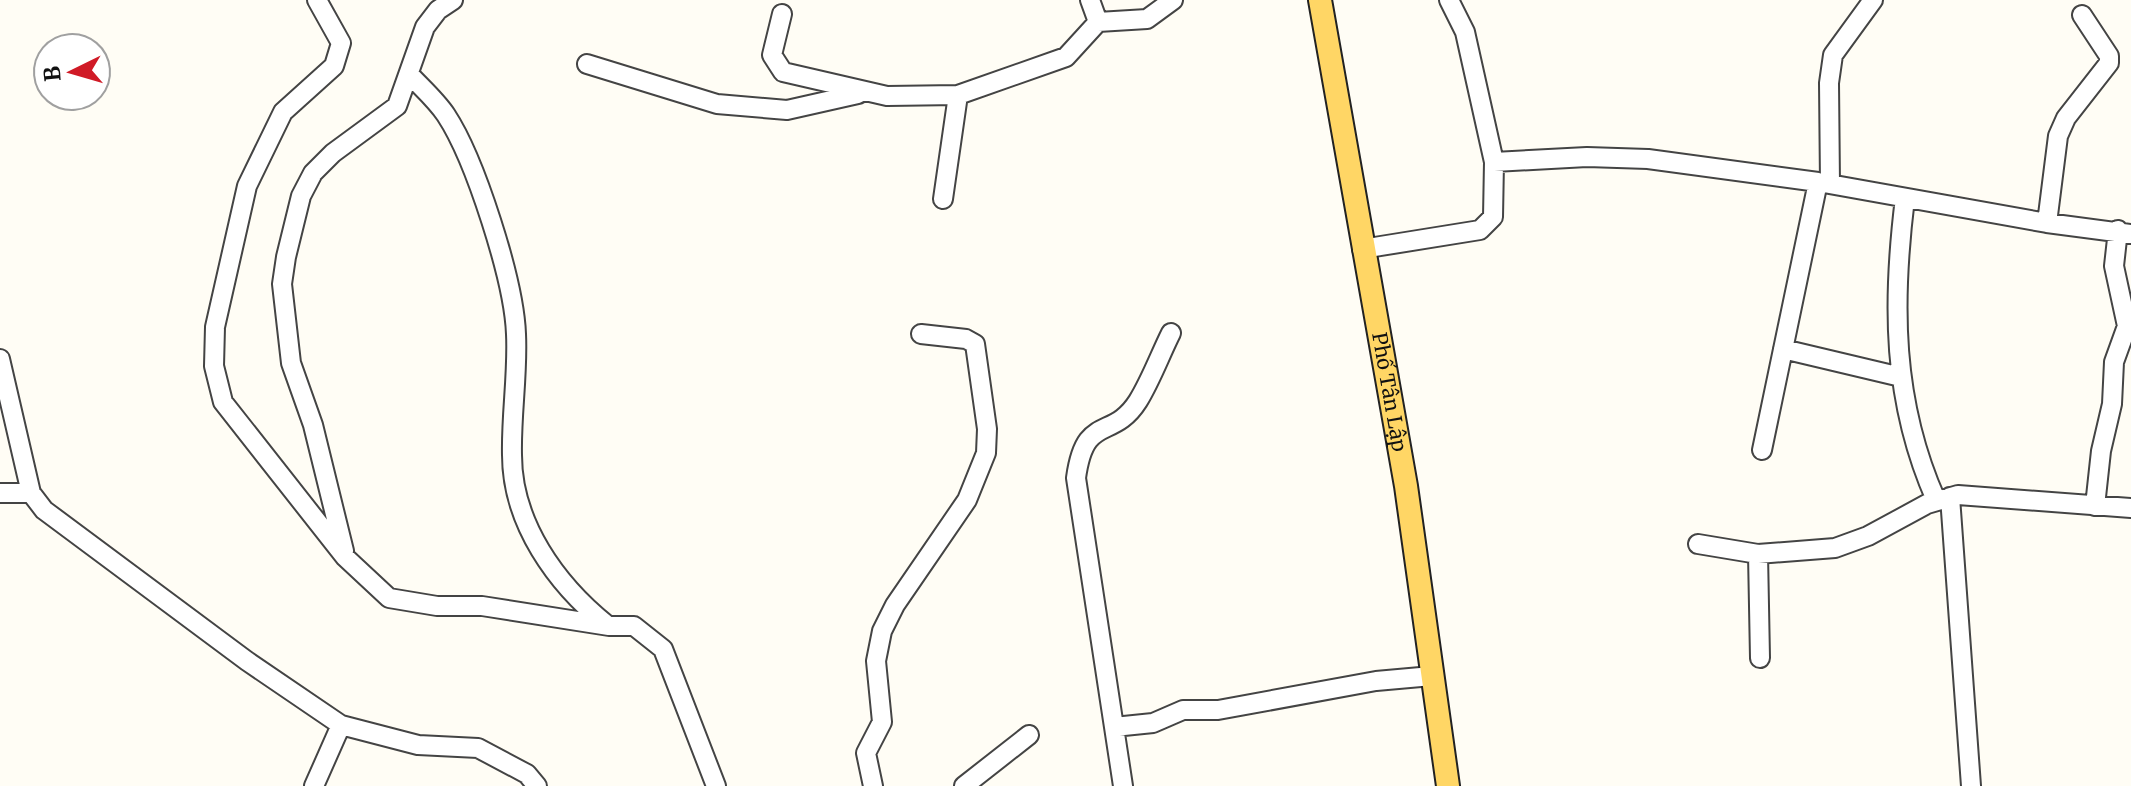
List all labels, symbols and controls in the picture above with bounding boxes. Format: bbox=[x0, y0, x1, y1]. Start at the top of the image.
north arrow bbox=[32, 32, 112, 112]
text: B bbox=[37, 65, 67, 83]
street label: Phố Tân Lập bbox=[1367, 330, 1413, 453]

